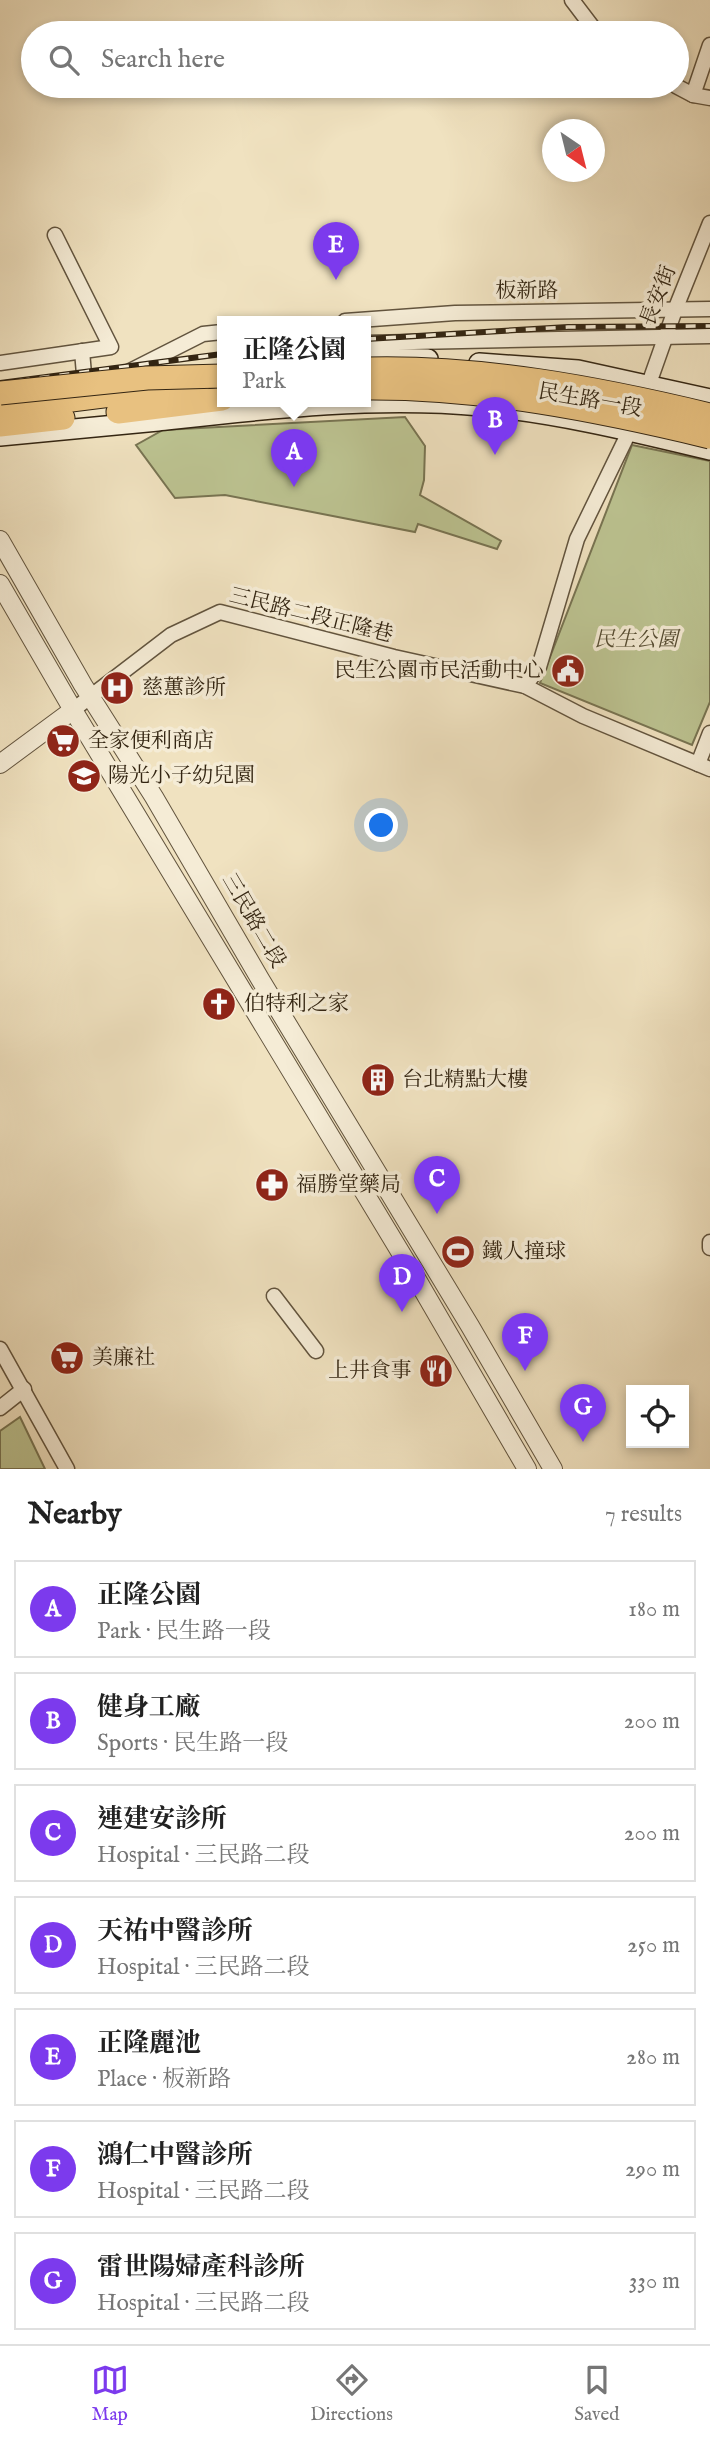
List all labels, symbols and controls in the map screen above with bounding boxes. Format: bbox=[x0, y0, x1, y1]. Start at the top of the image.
search box bbox=[21, 21, 689, 98]
icon: search bbox=[45, 41, 83, 79]
text: Search here bbox=[101, 43, 225, 76]
north arrow bbox=[542, 119, 605, 182]
pin: E bbox=[313, 222, 359, 280]
street label: 長安街 bbox=[635, 262, 683, 330]
street label: 板新路 bbox=[496, 278, 559, 305]
popup bbox=[217, 316, 371, 407]
text: 正隆公園 bbox=[242, 334, 346, 367]
text: Park bbox=[242, 367, 286, 396]
street label: 民生路一段 bbox=[536, 379, 644, 423]
pin: B bbox=[472, 397, 518, 455]
pin: A bbox=[271, 429, 317, 487]
street label: 三民路二段正隆巷 bbox=[226, 583, 396, 649]
park label: 民生公園 bbox=[594, 627, 681, 654]
public building icon: 民生公園市民活動中心 bbox=[549, 652, 587, 690]
place label: 民生公園市民活動中心 bbox=[334, 658, 544, 685]
hospital icon: 慈蕙診所 bbox=[98, 669, 136, 707]
place label: 慈蕙診所 bbox=[142, 675, 226, 702]
supermarket icon: 全家便利商店 bbox=[44, 722, 82, 760]
place label: 全家便利商店 bbox=[88, 728, 214, 755]
school or university icon: 陽光小子幼兒園 bbox=[65, 757, 103, 795]
place label: 陽光小子幼兒園 bbox=[108, 763, 255, 790]
your location bbox=[364, 808, 398, 842]
street label: 三民路二段 bbox=[215, 869, 291, 973]
church icon: 伯特利之家 bbox=[200, 985, 238, 1023]
place label: 伯特利之家 bbox=[244, 991, 349, 1018]
building icon: 台北精點大樓 bbox=[359, 1061, 397, 1099]
place label: 台北精點大樓 bbox=[402, 1067, 528, 1094]
pin: C bbox=[414, 1156, 460, 1214]
pharmacy icon: 福勝堂藥局 bbox=[253, 1166, 291, 1204]
place label: 福勝堂藥局 bbox=[296, 1172, 401, 1199]
sports icon: 鐵人撞球 bbox=[439, 1233, 477, 1271]
place label: 鐵人撞球 bbox=[482, 1239, 566, 1266]
pin: D bbox=[379, 1254, 425, 1312]
pin: F bbox=[502, 1313, 548, 1371]
supermarket icon: 美廉社 bbox=[48, 1339, 86, 1377]
place label: 美廉社 bbox=[92, 1345, 155, 1372]
restaurant icon: 上井食事 bbox=[417, 1352, 455, 1390]
place label: 上井食事 bbox=[328, 1358, 412, 1385]
pin: G bbox=[560, 1384, 606, 1442]
map controls bbox=[626, 1385, 689, 1448]
button: locate bbox=[626, 1385, 689, 1448]
text: Nearby bbox=[28, 1496, 121, 1534]
text: 7 results bbox=[605, 1500, 682, 1529]
text: 正隆公園 bbox=[97, 1579, 201, 1612]
text: A bbox=[45, 1595, 61, 1624]
text: 180 m bbox=[628, 1595, 680, 1624]
text: Park · 民生路一段 bbox=[97, 1617, 271, 1646]
text: 健身工廠 bbox=[97, 1691, 201, 1724]
text: B bbox=[45, 1707, 61, 1736]
text: 200 m bbox=[624, 1707, 680, 1736]
text: Sports · 民生路一段 bbox=[97, 1729, 288, 1758]
text: 連建安診所 bbox=[97, 1803, 227, 1836]
text: C bbox=[45, 1819, 61, 1848]
text: 200 m bbox=[624, 1819, 680, 1848]
text: Hospital · 三民路二段 bbox=[97, 1841, 310, 1870]
text: 天祐中醫診所 bbox=[97, 1915, 253, 1948]
text: D bbox=[44, 1931, 62, 1960]
text: 250 m bbox=[627, 1931, 680, 1960]
text: Hospital · 三民路二段 bbox=[97, 1953, 310, 1982]
text: 正隆麗池 bbox=[97, 2027, 201, 2060]
text: E bbox=[45, 2043, 61, 2072]
text: 280 m bbox=[626, 2043, 680, 2072]
text: Place · 板新路 bbox=[97, 2065, 231, 2094]
text: 鴻仁中醫診所 bbox=[97, 2139, 253, 2172]
text: F bbox=[46, 2155, 60, 2184]
text: 290 m bbox=[625, 2155, 680, 2184]
text: Hospital · 三民路二段 bbox=[97, 2177, 310, 2206]
text: 雷世陽婦產科診所 bbox=[97, 2251, 305, 2284]
text: G bbox=[44, 2267, 62, 2296]
text: 330 m bbox=[629, 2267, 680, 2296]
text: Hospital · 三民路二段 bbox=[97, 2289, 310, 2318]
tab: Map bbox=[91, 2361, 129, 2427]
tab: Directions bbox=[310, 2361, 393, 2427]
tab: Saved bbox=[574, 2361, 619, 2427]

